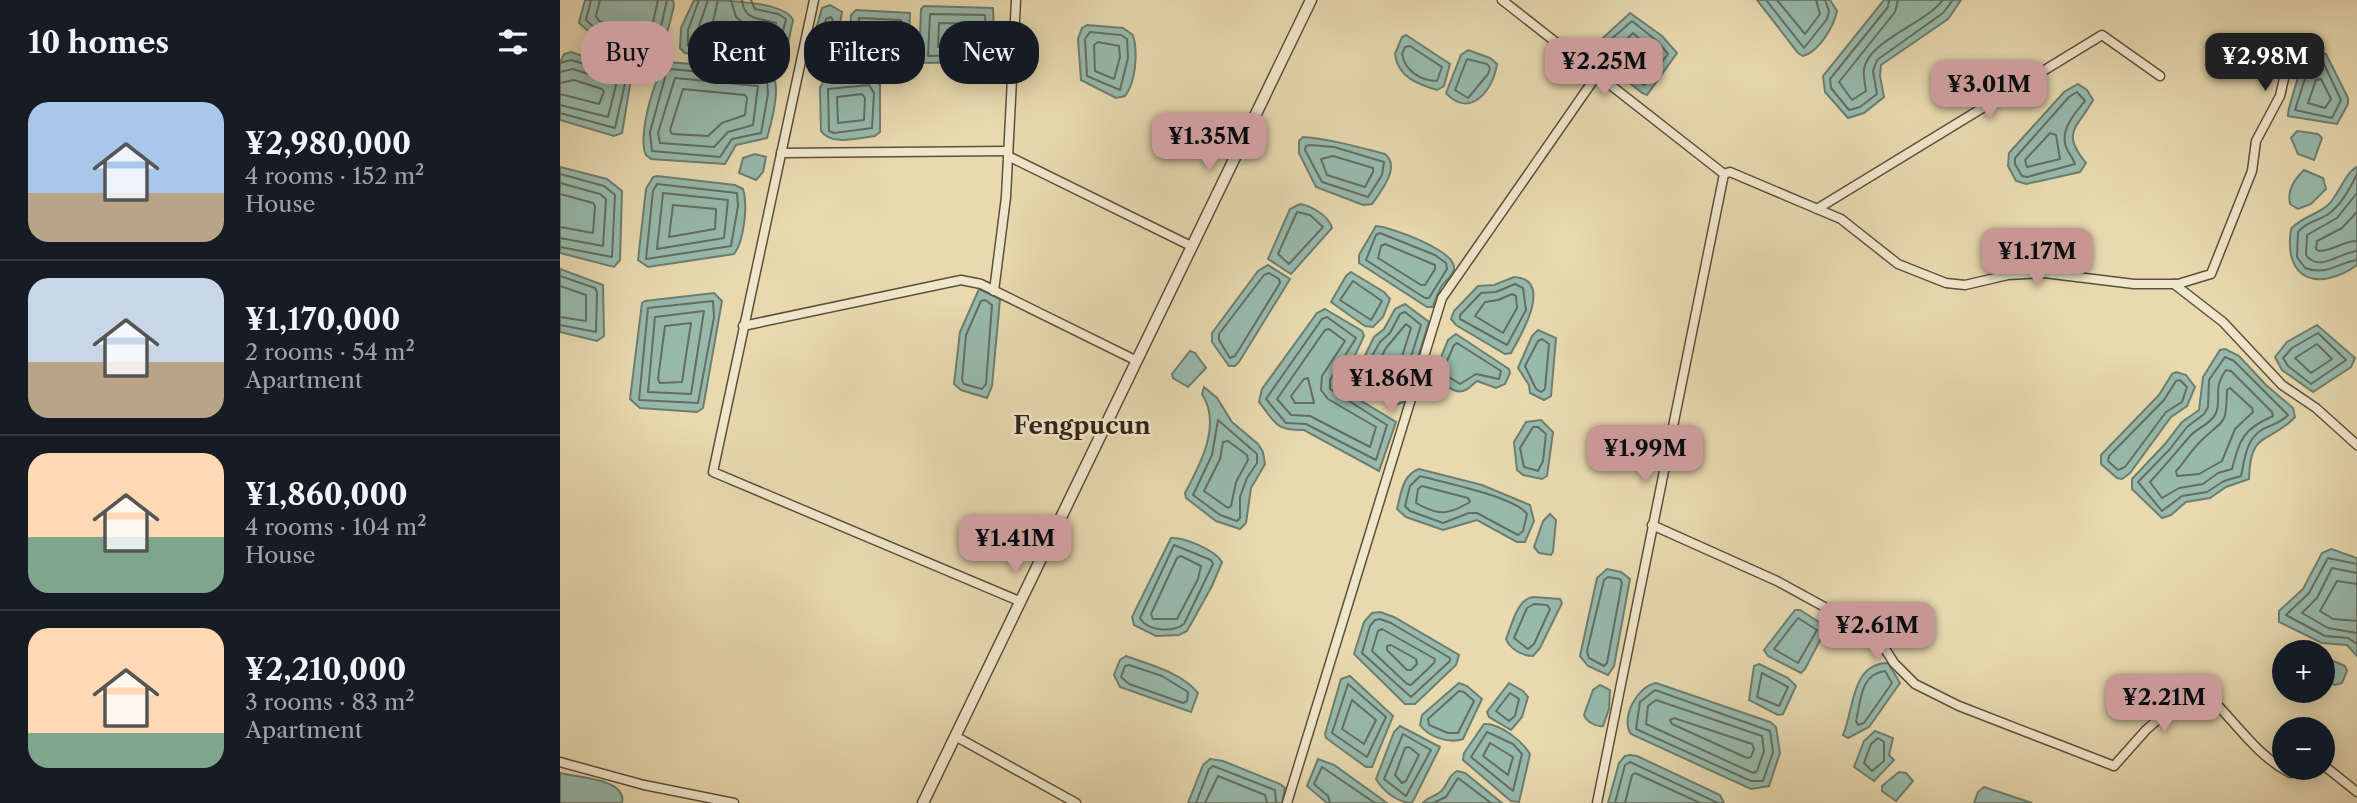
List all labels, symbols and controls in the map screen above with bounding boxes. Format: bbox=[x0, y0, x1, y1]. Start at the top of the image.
chip: Buy bbox=[581, 21, 674, 84]
chip: Rent bbox=[688, 21, 790, 84]
chip: Filters bbox=[804, 21, 925, 84]
chip: New bbox=[939, 21, 1039, 84]
icon: filters bbox=[494, 23, 532, 61]
text: 10 homes bbox=[28, 24, 169, 61]
pin: ¥2.98M bbox=[2208, 34, 2322, 93]
pin: ¥2.25M bbox=[1547, 38, 1661, 98]
text: ¥2.98M bbox=[2221, 42, 2309, 70]
text: ¥2.25M bbox=[1561, 47, 1647, 75]
pin: ¥3.01M bbox=[1932, 61, 2046, 121]
text: ¥3.01M bbox=[1947, 70, 2031, 98]
pin: ¥1.35M bbox=[1152, 114, 1266, 173]
text: ¥1.35M bbox=[1168, 122, 1250, 150]
text: ¥2,980,000 bbox=[245, 125, 411, 162]
icon: home bbox=[84, 130, 168, 214]
text: 4 rooms · 152 m² bbox=[245, 162, 425, 190]
text: House bbox=[245, 190, 315, 218]
pin: ¥1.17M bbox=[1980, 229, 2094, 288]
text: ¥1.17M bbox=[1997, 237, 2077, 265]
text: ¥1,170,000 bbox=[245, 301, 400, 338]
icon: home bbox=[84, 306, 168, 390]
text: 2 rooms · 54 m² bbox=[245, 338, 415, 366]
pin: ¥1.86M bbox=[1334, 356, 1448, 415]
text: ¥1.86M bbox=[1349, 364, 1433, 392]
text: Apartment bbox=[245, 366, 363, 394]
district label: Fengpucun bbox=[1013, 411, 1151, 440]
pin: ¥1.99M bbox=[1588, 426, 1702, 485]
text: ¥1.99M bbox=[1603, 434, 1687, 462]
text: ¥1,860,000 bbox=[245, 476, 408, 513]
icon: home bbox=[84, 481, 168, 565]
text: 4 rooms · 104 m² bbox=[245, 513, 427, 541]
pin: ¥1.41M bbox=[958, 516, 1072, 575]
text: ¥1.41M bbox=[975, 524, 1055, 552]
text: House bbox=[245, 541, 315, 569]
pin: ¥2.61M bbox=[1820, 602, 1934, 662]
text: ¥2.61M bbox=[1835, 611, 1919, 639]
map controls bbox=[2272, 640, 2335, 780]
button: + bbox=[2272, 640, 2335, 703]
text: ¥2,210,000 bbox=[245, 651, 406, 688]
icon: home bbox=[84, 656, 168, 740]
pin: ¥2.21M bbox=[2107, 674, 2221, 734]
text: ¥2.21M bbox=[2122, 683, 2206, 711]
text: 3 rooms · 83 m² bbox=[245, 688, 415, 716]
text: Apartment bbox=[245, 716, 363, 744]
button: − bbox=[2272, 717, 2335, 780]

